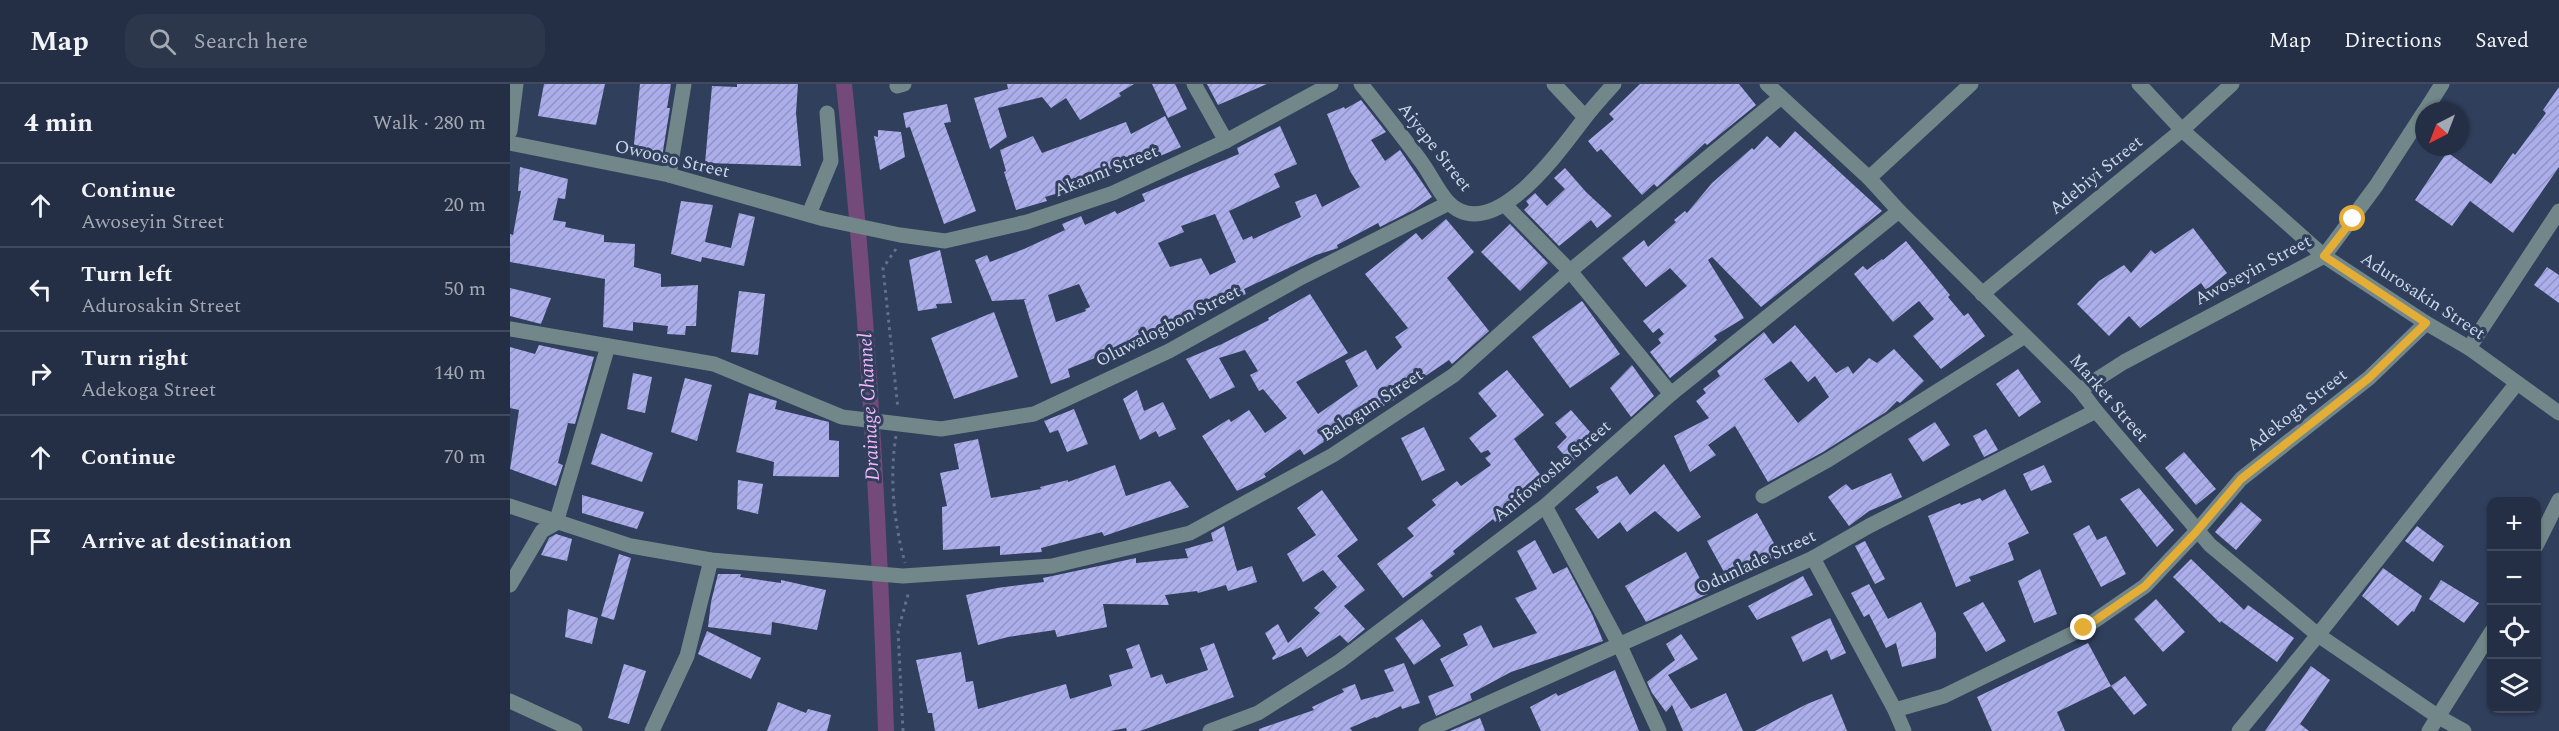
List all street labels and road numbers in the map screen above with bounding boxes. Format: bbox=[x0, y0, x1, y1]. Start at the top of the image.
street label: Aiyepe Street bbox=[1391, 96, 1479, 198]
street label: Adebiyi Street bbox=[2043, 129, 2149, 221]
street label: Owooso Street bbox=[612, 133, 732, 185]
street label: Akanni Street bbox=[1050, 138, 1162, 204]
street label: Awoseyin Street bbox=[2190, 228, 2316, 312]
street label: Adurosakin Street bbox=[2355, 245, 2491, 347]
street label: Oluwalogbon Street bbox=[1091, 278, 1245, 374]
street label: Market Street bbox=[2063, 348, 2155, 448]
street label: Balogun Street bbox=[1315, 362, 1429, 448]
street label: Adekoga Street bbox=[2241, 362, 2353, 458]
street label: Anifowoshe Street bbox=[1487, 413, 1617, 529]
street label: Odunlade Street bbox=[1691, 522, 1821, 602]

